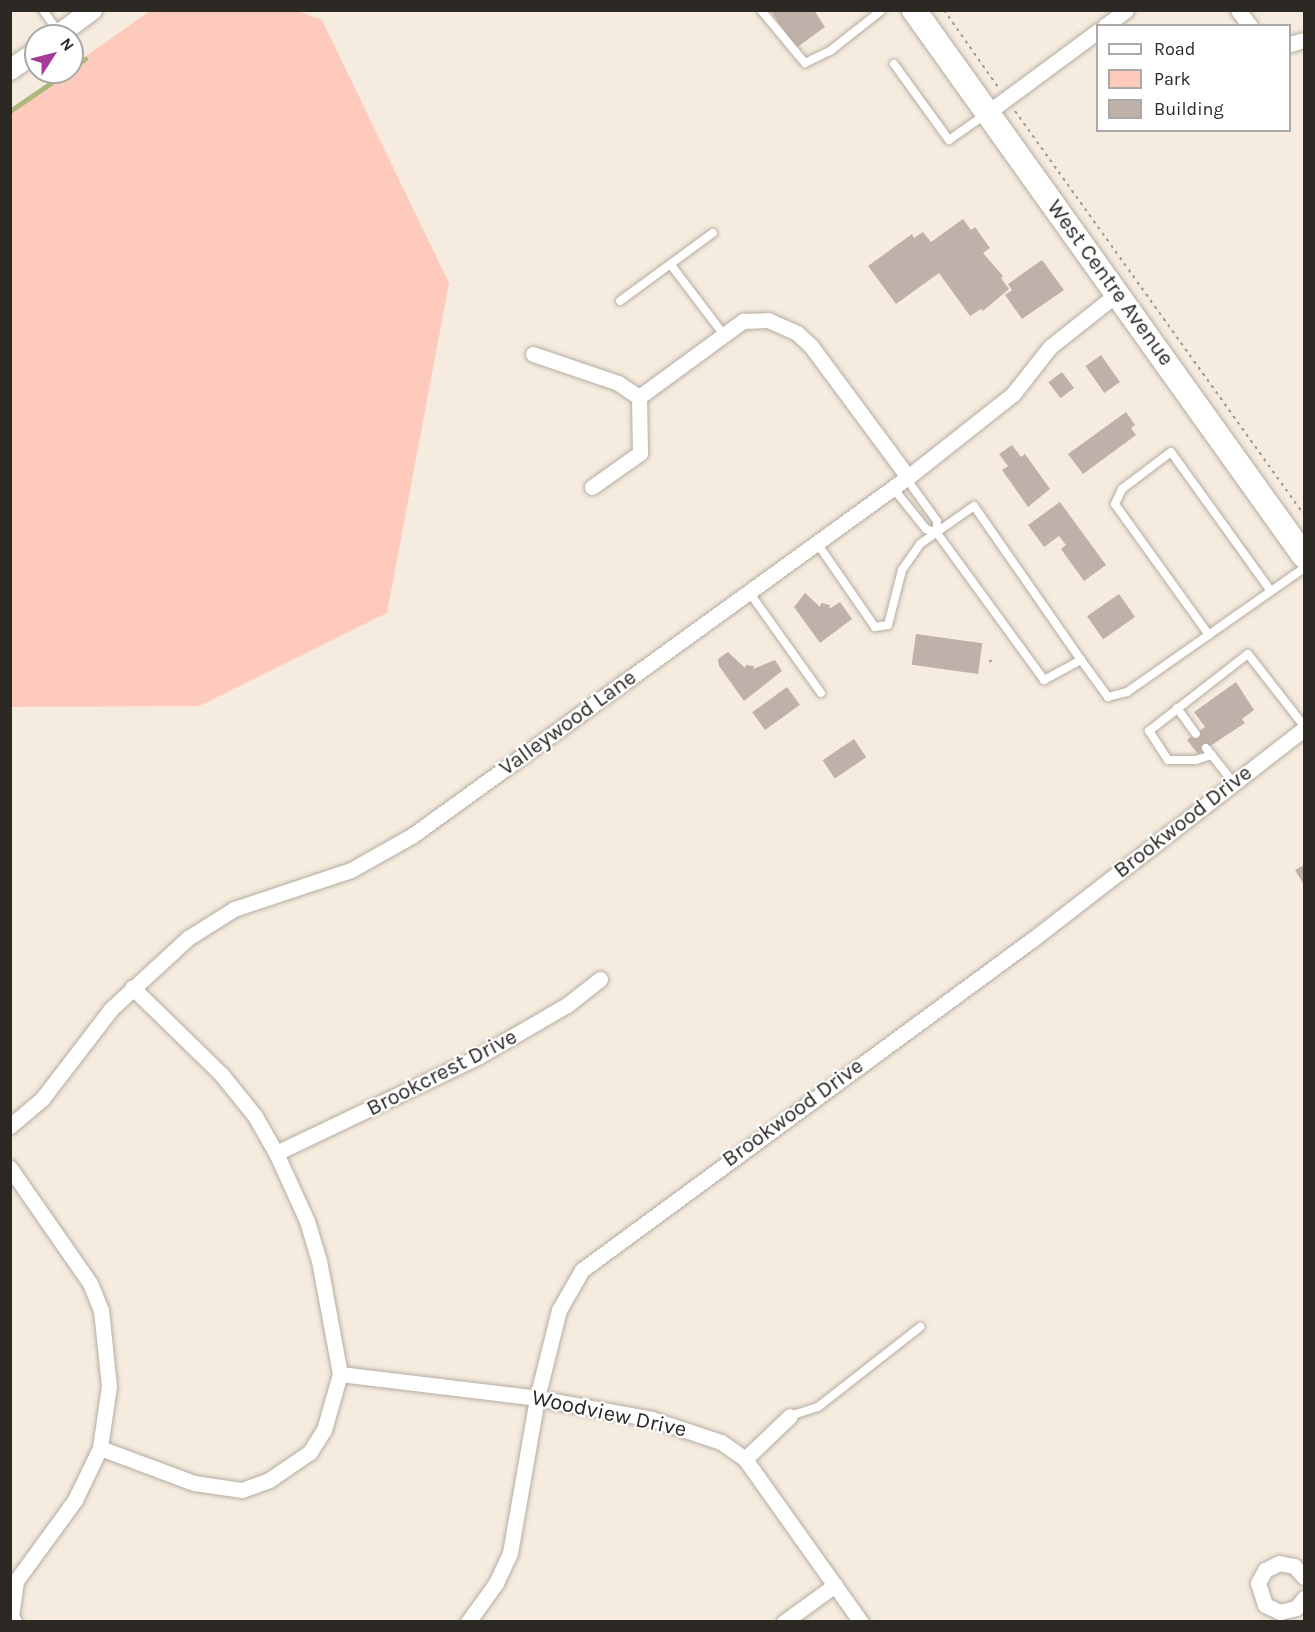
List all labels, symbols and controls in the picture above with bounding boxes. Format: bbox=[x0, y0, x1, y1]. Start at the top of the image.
north arrow bbox=[24, 24, 84, 84]
legend bbox=[1096, 24, 1291, 132]
text: N bbox=[56, 34, 78, 55]
text: Road bbox=[1154, 38, 1195, 60]
text: Park bbox=[1154, 68, 1191, 90]
text: Building bbox=[1154, 98, 1224, 120]
street label: West Centre Avenue bbox=[1041, 195, 1179, 371]
street label: Valleywood Lane bbox=[494, 664, 642, 782]
street label: Brookwood Drive bbox=[1109, 760, 1257, 884]
street label: Brookcrest Drive bbox=[362, 1024, 522, 1122]
street label: Brookwood Drive bbox=[717, 1053, 869, 1173]
street label: Woodview Drive bbox=[529, 1385, 689, 1443]

